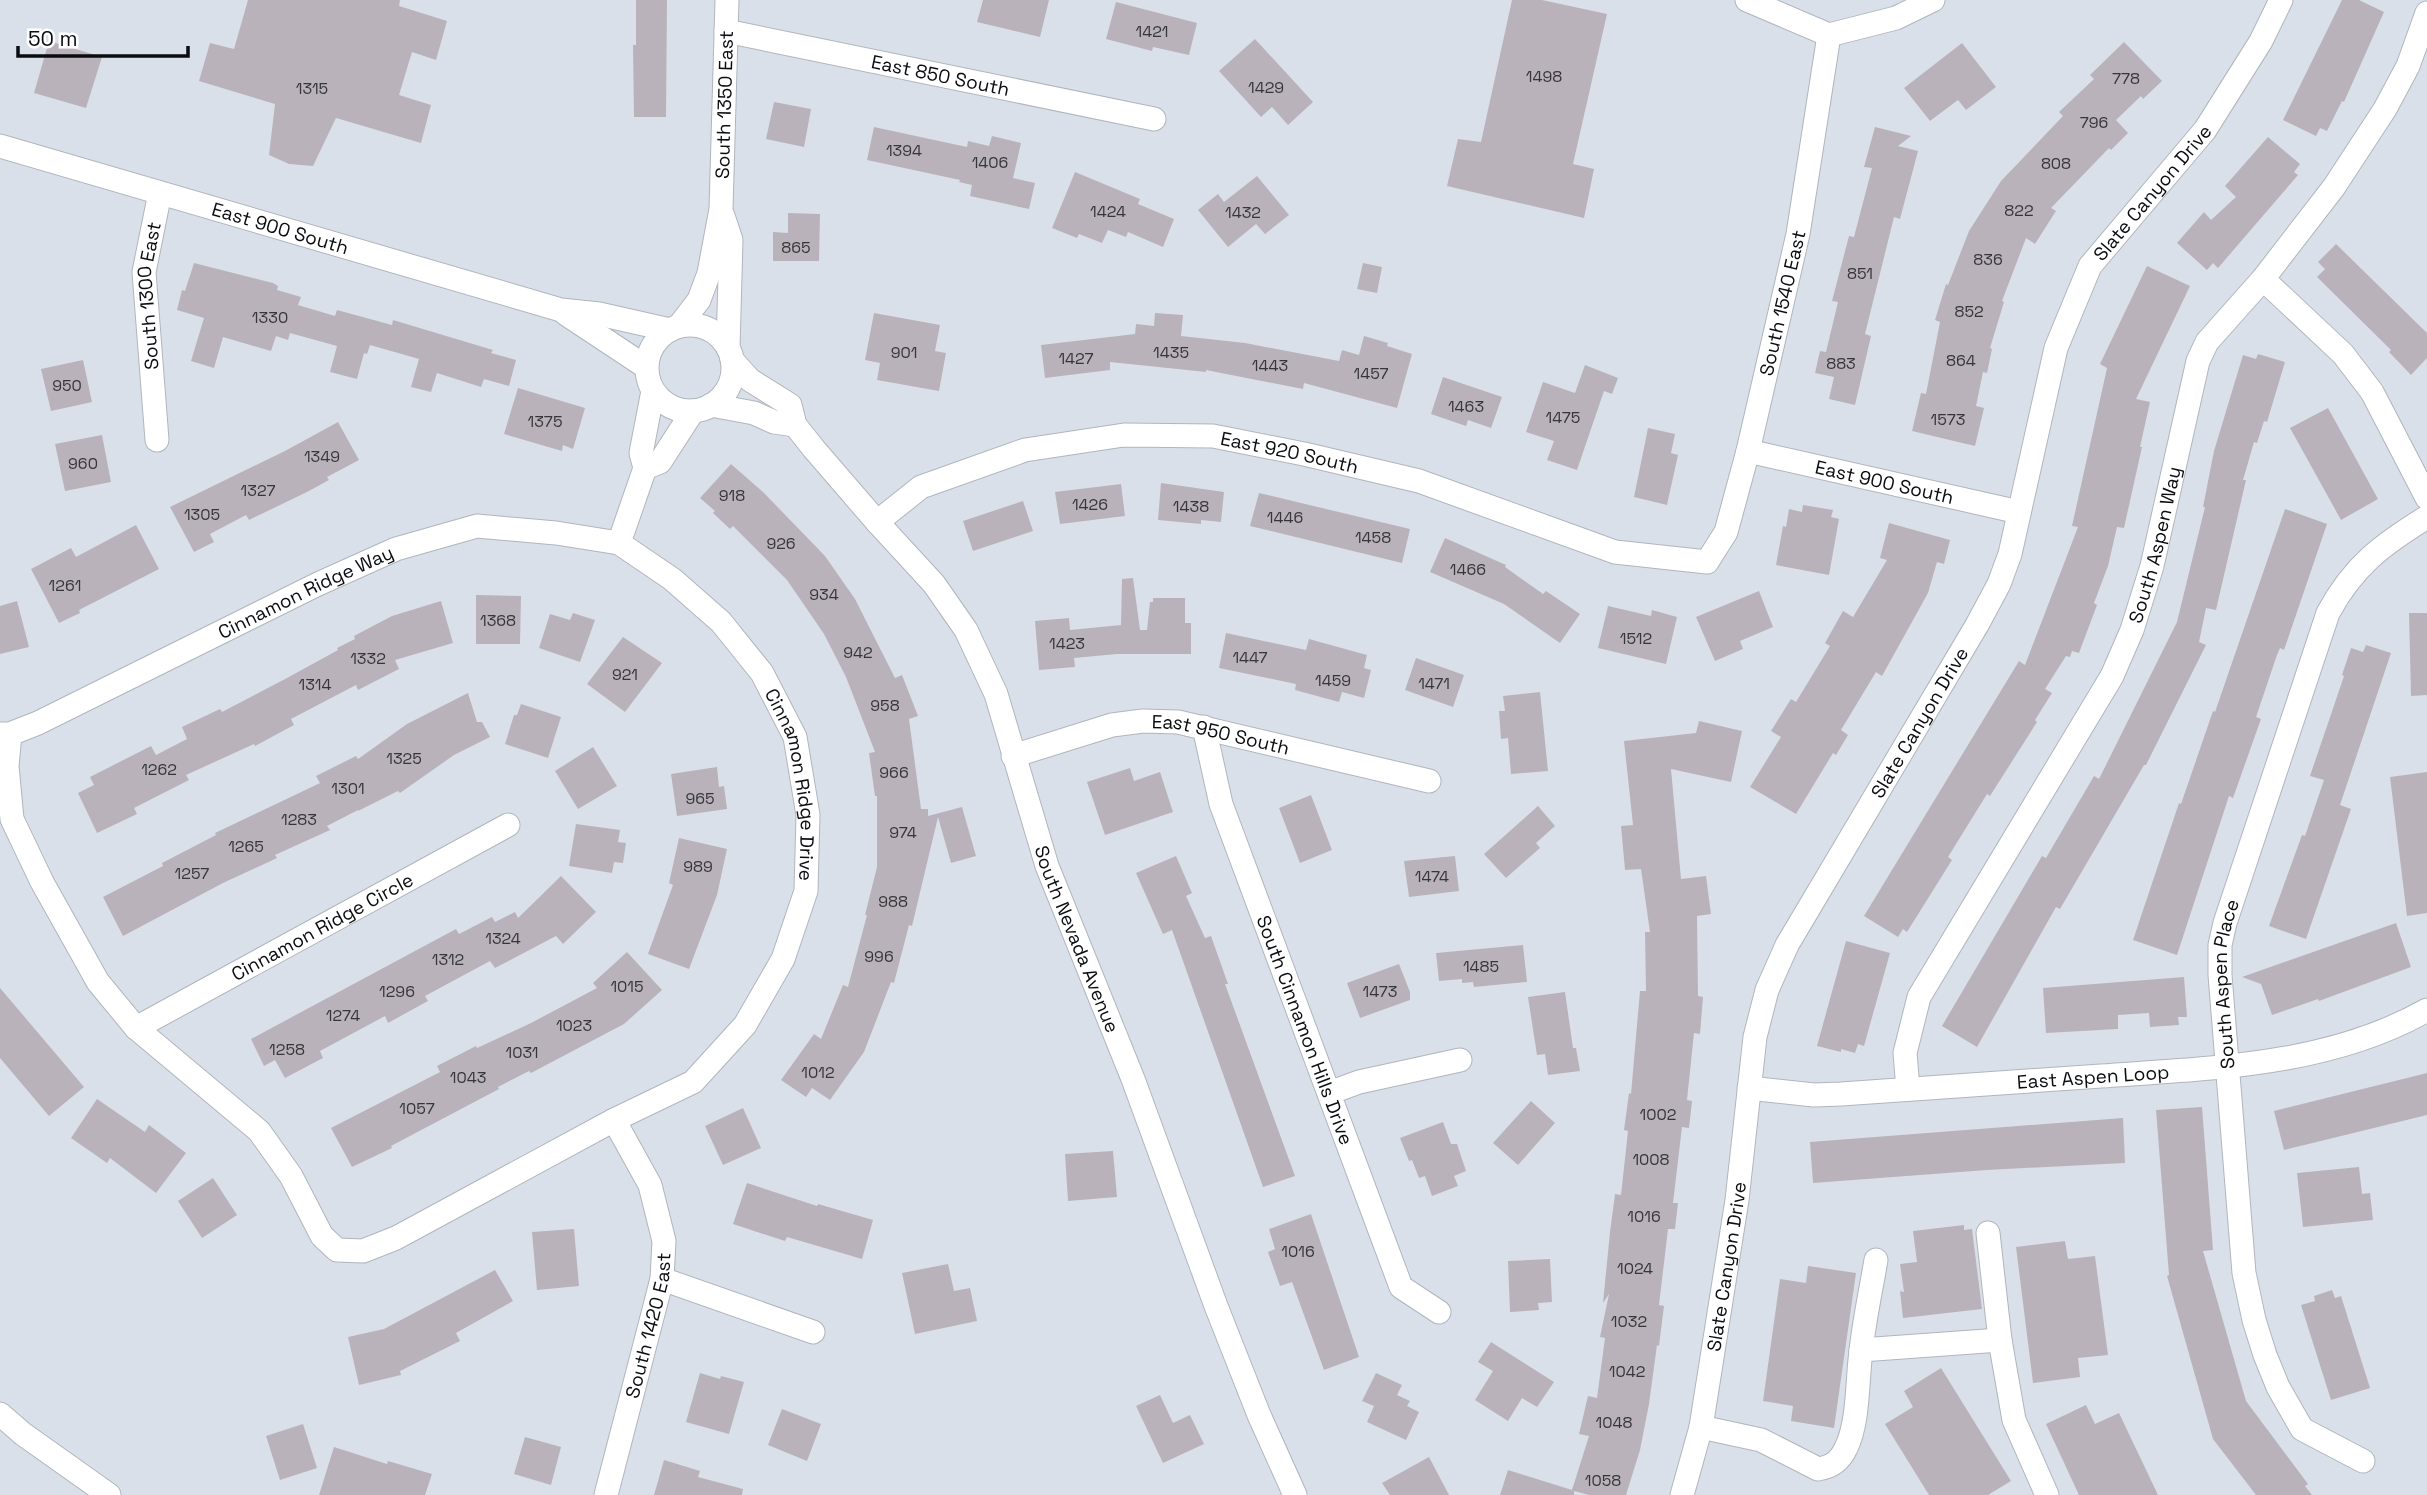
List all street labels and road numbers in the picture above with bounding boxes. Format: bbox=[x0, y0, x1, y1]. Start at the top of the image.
street label: South 1350 East bbox=[710, 30, 739, 179]
street label: East 850 South bbox=[869, 49, 1012, 102]
street label: Slate Canyon Drive bbox=[2088, 119, 2217, 266]
street label: East 900 South bbox=[209, 197, 351, 260]
street label: South 1300 East bbox=[132, 220, 167, 371]
street label: South 1540 East bbox=[1754, 228, 1811, 378]
street label: East 920 South bbox=[1218, 426, 1361, 479]
street label: East 900 South bbox=[1813, 455, 1956, 510]
street label: South Aspen Way bbox=[2123, 464, 2187, 626]
street label: Cinnamon Ridge Way bbox=[214, 540, 397, 645]
street label: Slate Canyon Drive bbox=[1865, 643, 1974, 803]
street label: Cinnamon Ridge Drive bbox=[759, 684, 821, 881]
street label: East 950 South bbox=[1151, 709, 1292, 761]
street label: South Nevada Avenue bbox=[1029, 843, 1125, 1037]
street label: Cinnamon Ridge Circle bbox=[227, 867, 418, 987]
street label: South Aspen Place bbox=[2208, 896, 2245, 1070]
street label: South Cinnamon Hills Drive bbox=[1251, 912, 1359, 1148]
street label: East Aspen Loop bbox=[2016, 1059, 2170, 1095]
street label: Slate Canyon Drive bbox=[1701, 1181, 1752, 1353]
street label: South 1420 East bbox=[620, 1252, 676, 1401]

